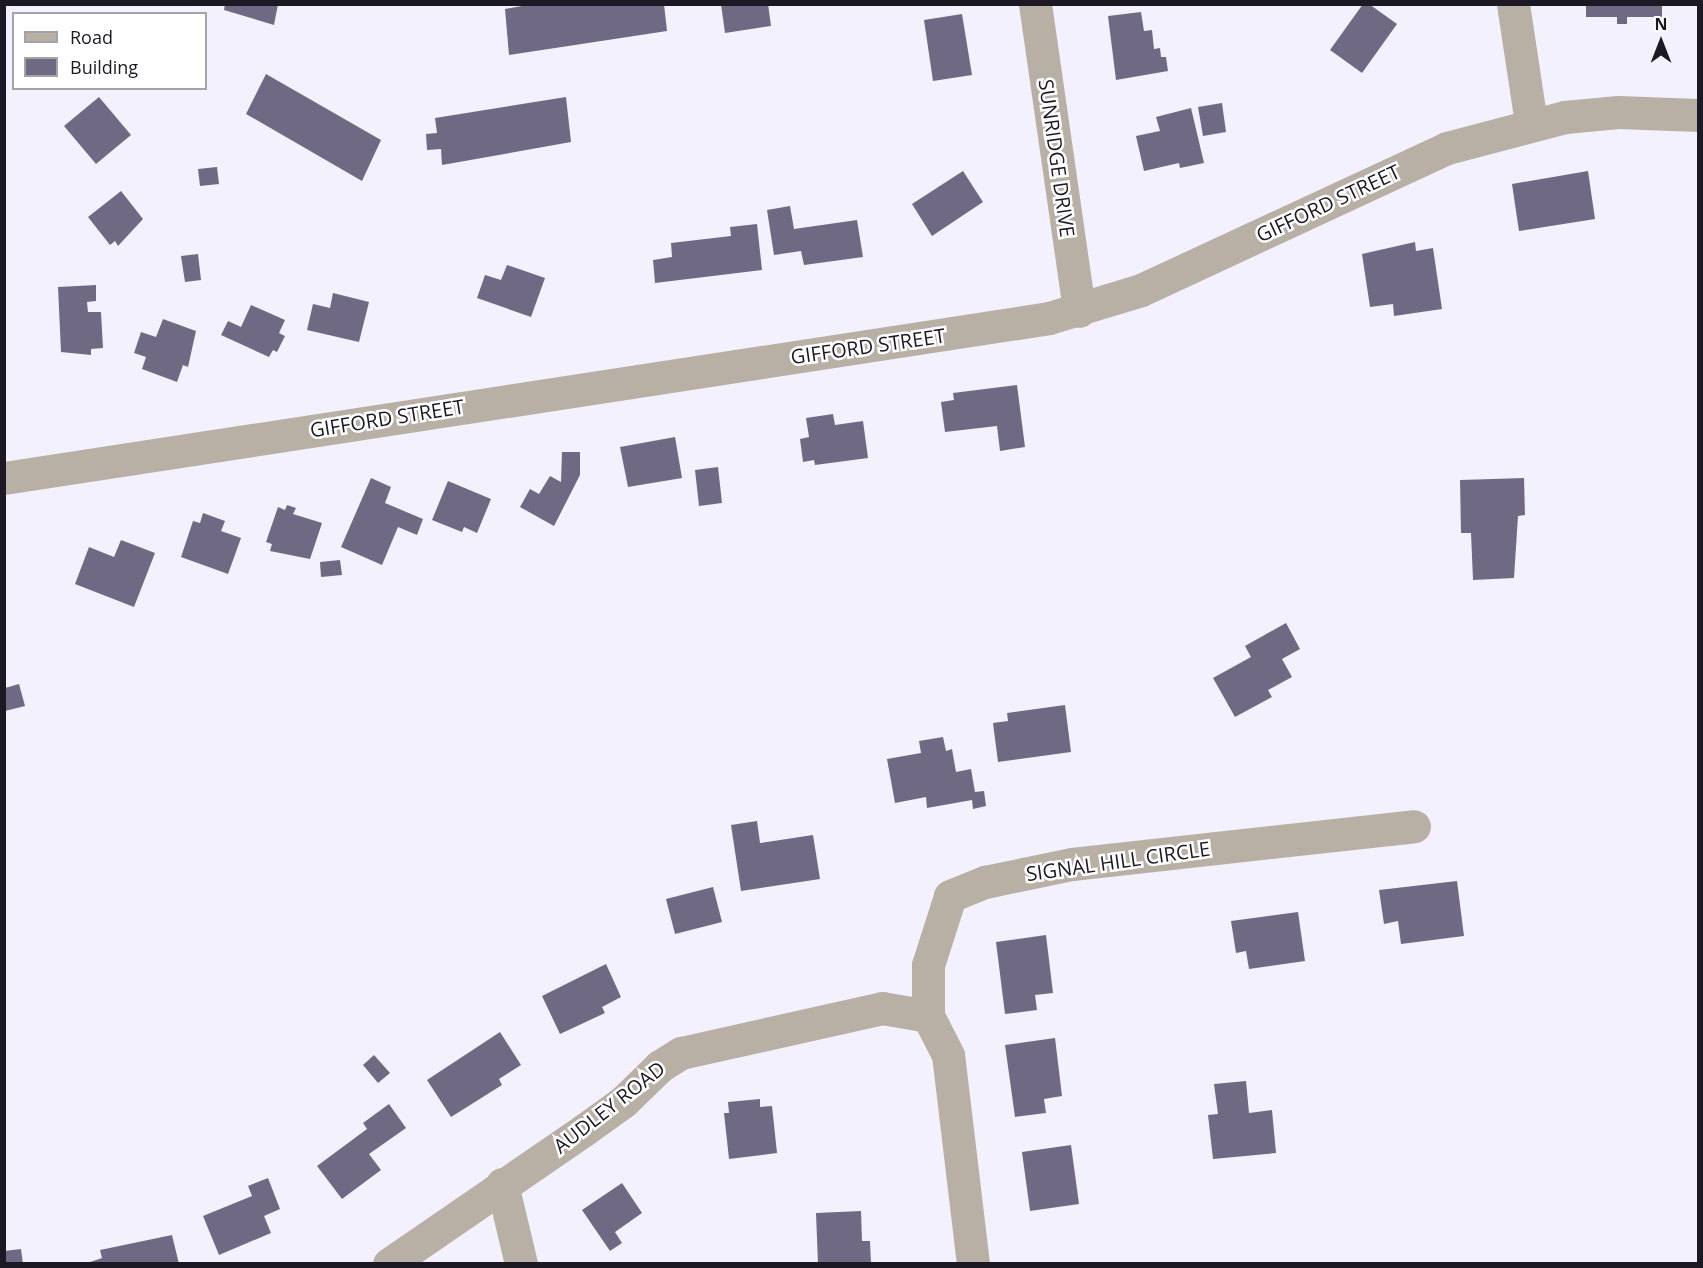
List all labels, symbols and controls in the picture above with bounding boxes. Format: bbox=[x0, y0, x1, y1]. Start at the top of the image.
legend bbox=[12, 12, 207, 90]
north arrow bbox=[1631, 12, 1691, 72]
text: N bbox=[1654, 13, 1668, 35]
text: Road bbox=[70, 25, 113, 49]
text: Building bbox=[70, 55, 138, 79]
street label: SUNRIDGE DRIVE bbox=[1034, 77, 1080, 239]
street label: GIFFORD STREET bbox=[1252, 159, 1404, 247]
street label: GIFFORD STREET bbox=[789, 323, 947, 369]
street label: GIFFORD STREET bbox=[308, 394, 466, 442]
street label: SIGNAL HILL CIRCLE bbox=[1024, 836, 1212, 886]
street label: AUDLEY ROAD bbox=[549, 1056, 669, 1158]

